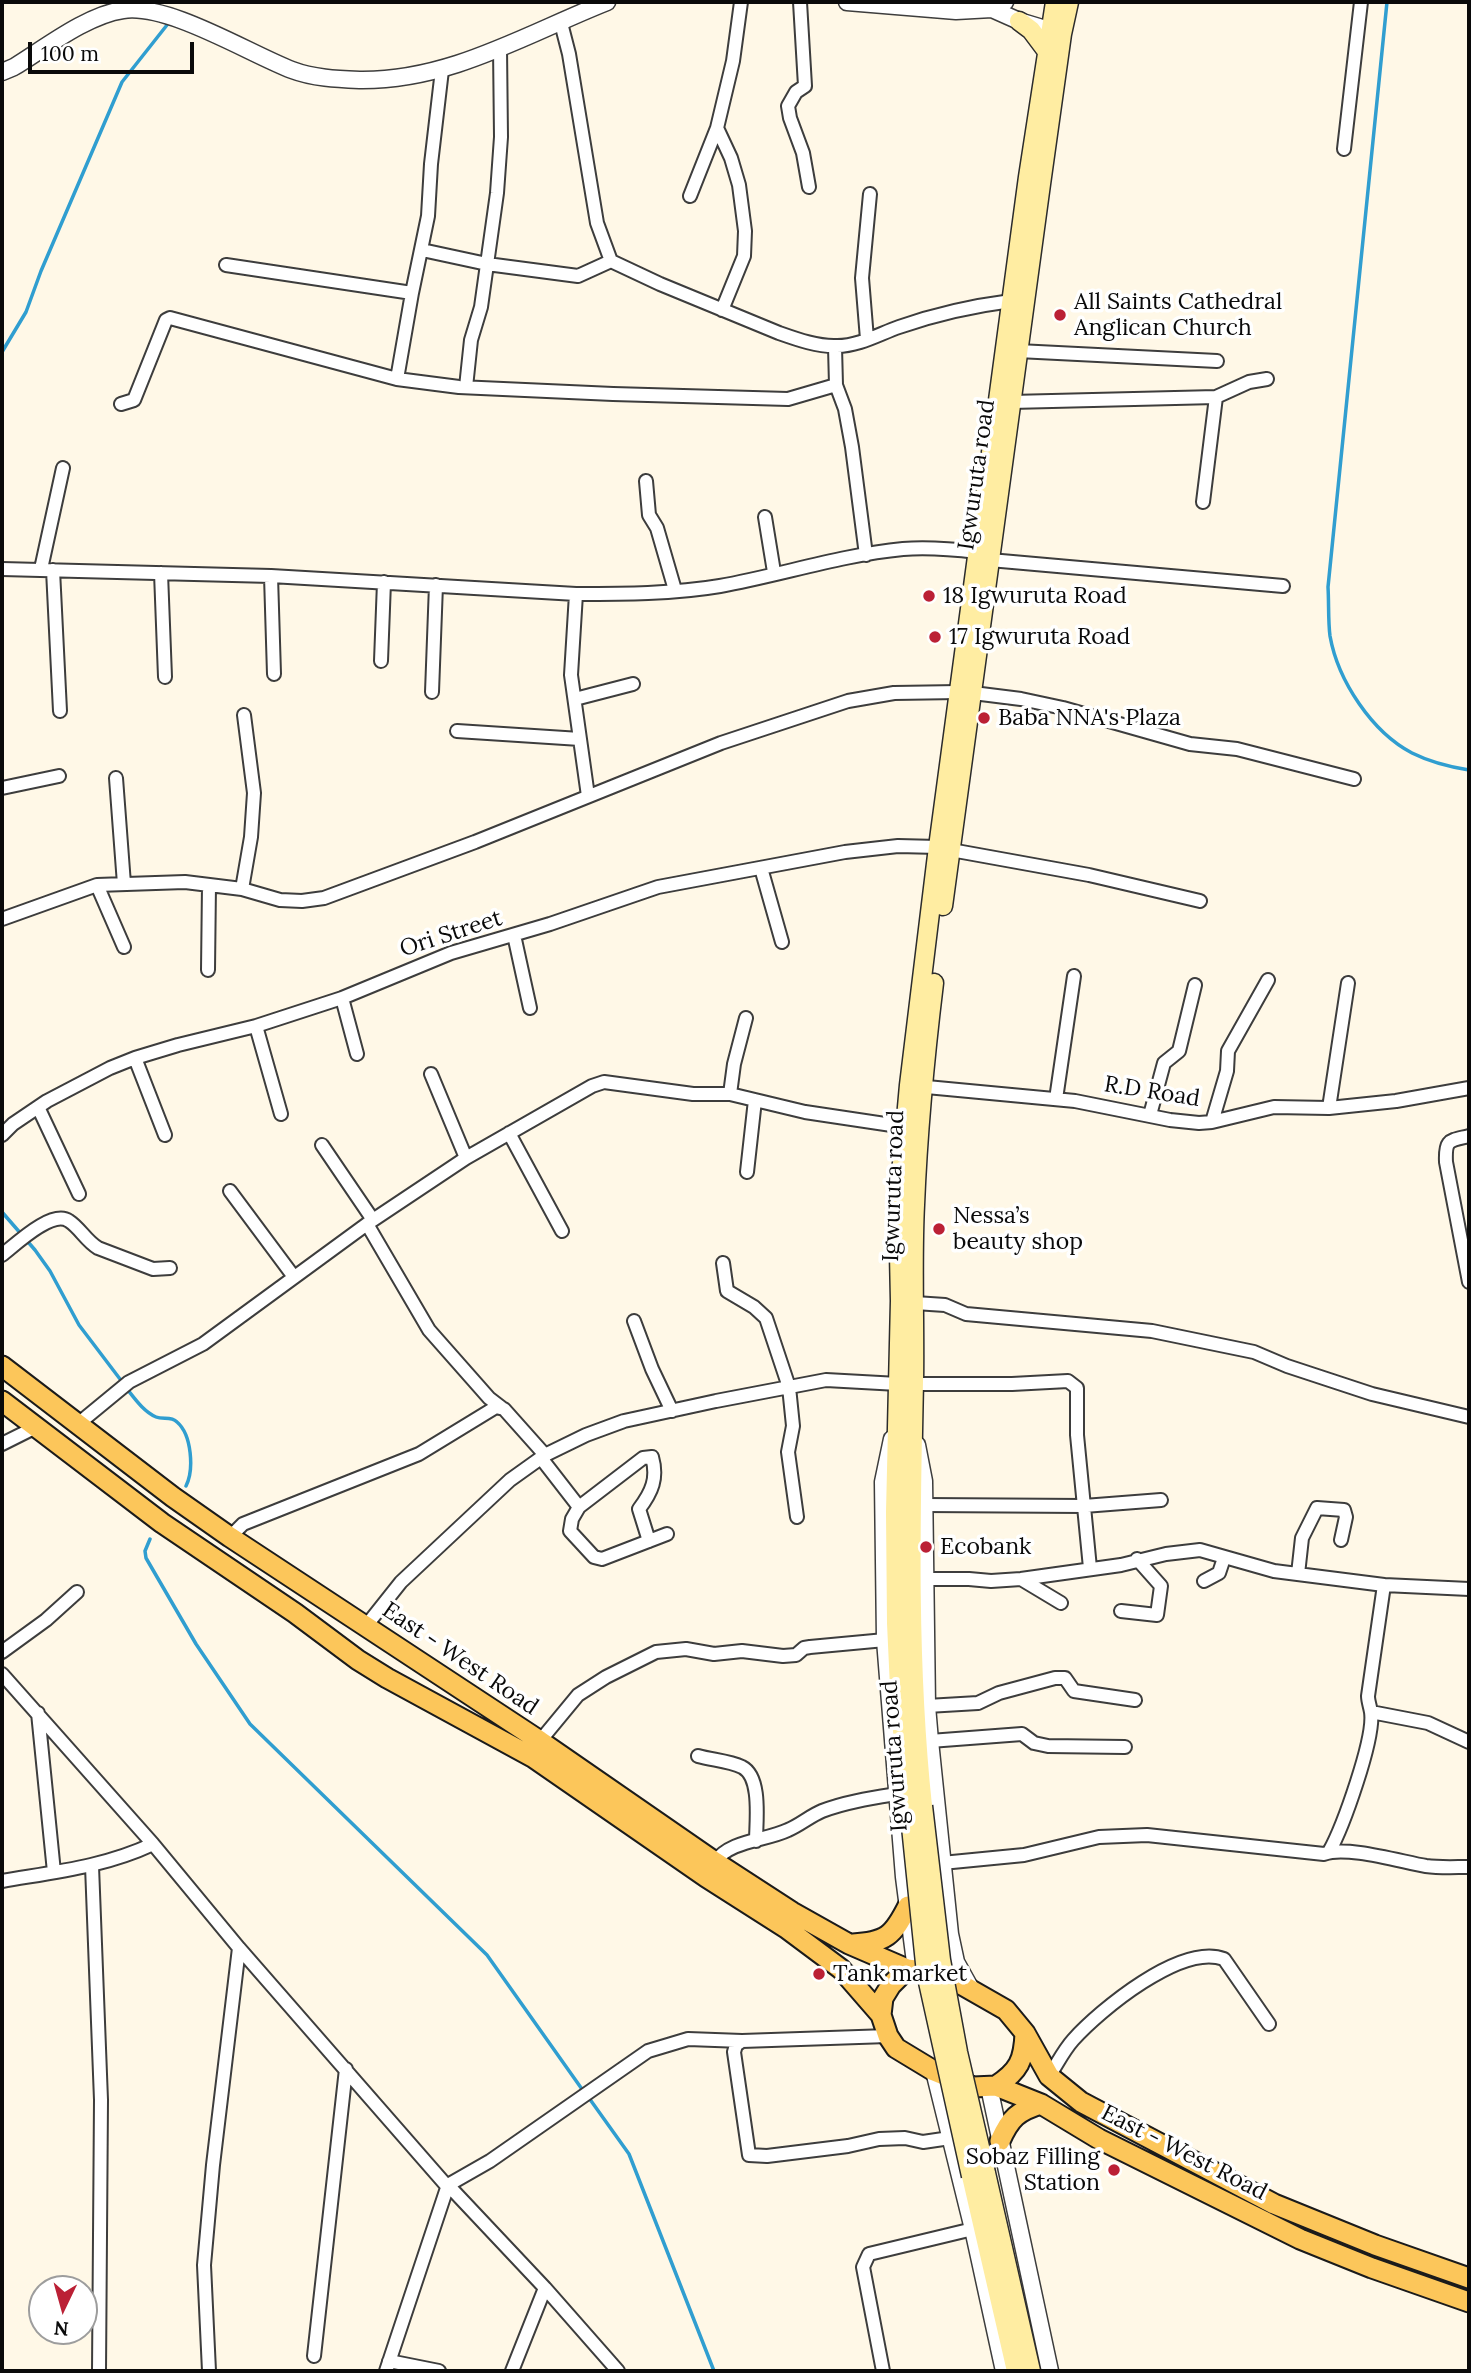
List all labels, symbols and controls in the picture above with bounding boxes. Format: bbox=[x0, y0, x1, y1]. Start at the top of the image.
scale bar bbox=[32, 28, 198, 72]
text: 100 m bbox=[41, 40, 99, 67]
place label: All Saints Cathedral Anglican Church bbox=[1074, 288, 1282, 342]
marker: All Saints Cathedral Anglican Church bbox=[1052, 307, 1068, 323]
street label: Igwuruta road bbox=[953, 398, 1001, 552]
place label: 18 Igwuruta Road bbox=[943, 582, 1127, 610]
marker: 18 Igwuruta Road bbox=[921, 588, 937, 604]
place label: 17 Igwuruta Road bbox=[949, 623, 1130, 651]
marker: 17 Igwuruta Road bbox=[927, 629, 943, 645]
place label: Baba NNA's Plaza bbox=[998, 704, 1181, 732]
marker: Baba NNA's Plaza bbox=[976, 710, 992, 726]
street label: Ori Street bbox=[396, 905, 506, 963]
street label: R.D Road bbox=[1102, 1071, 1202, 1113]
street label: Igwuruta road bbox=[878, 1110, 910, 1262]
place label: Nessa’s beauty shop bbox=[953, 1202, 1083, 1256]
marker: Nessa’s beauty shop bbox=[931, 1221, 947, 1237]
place label: Ecobank bbox=[940, 1533, 1031, 1561]
marker: Ecobank bbox=[918, 1539, 934, 1555]
street label: East - West Road bbox=[377, 1597, 543, 1721]
street label: Igwuruta road bbox=[876, 1679, 914, 1833]
place label: Tank market bbox=[833, 1960, 967, 1988]
marker: Tank market bbox=[811, 1966, 827, 1982]
street label: East - West Road bbox=[1096, 2099, 1272, 2207]
place label: Sobaz Filling Station bbox=[966, 2143, 1100, 2197]
marker: Sobaz Filling Station bbox=[1106, 2162, 1122, 2178]
north arrow bbox=[28, 2275, 98, 2345]
text: N bbox=[53, 2316, 70, 2342]

